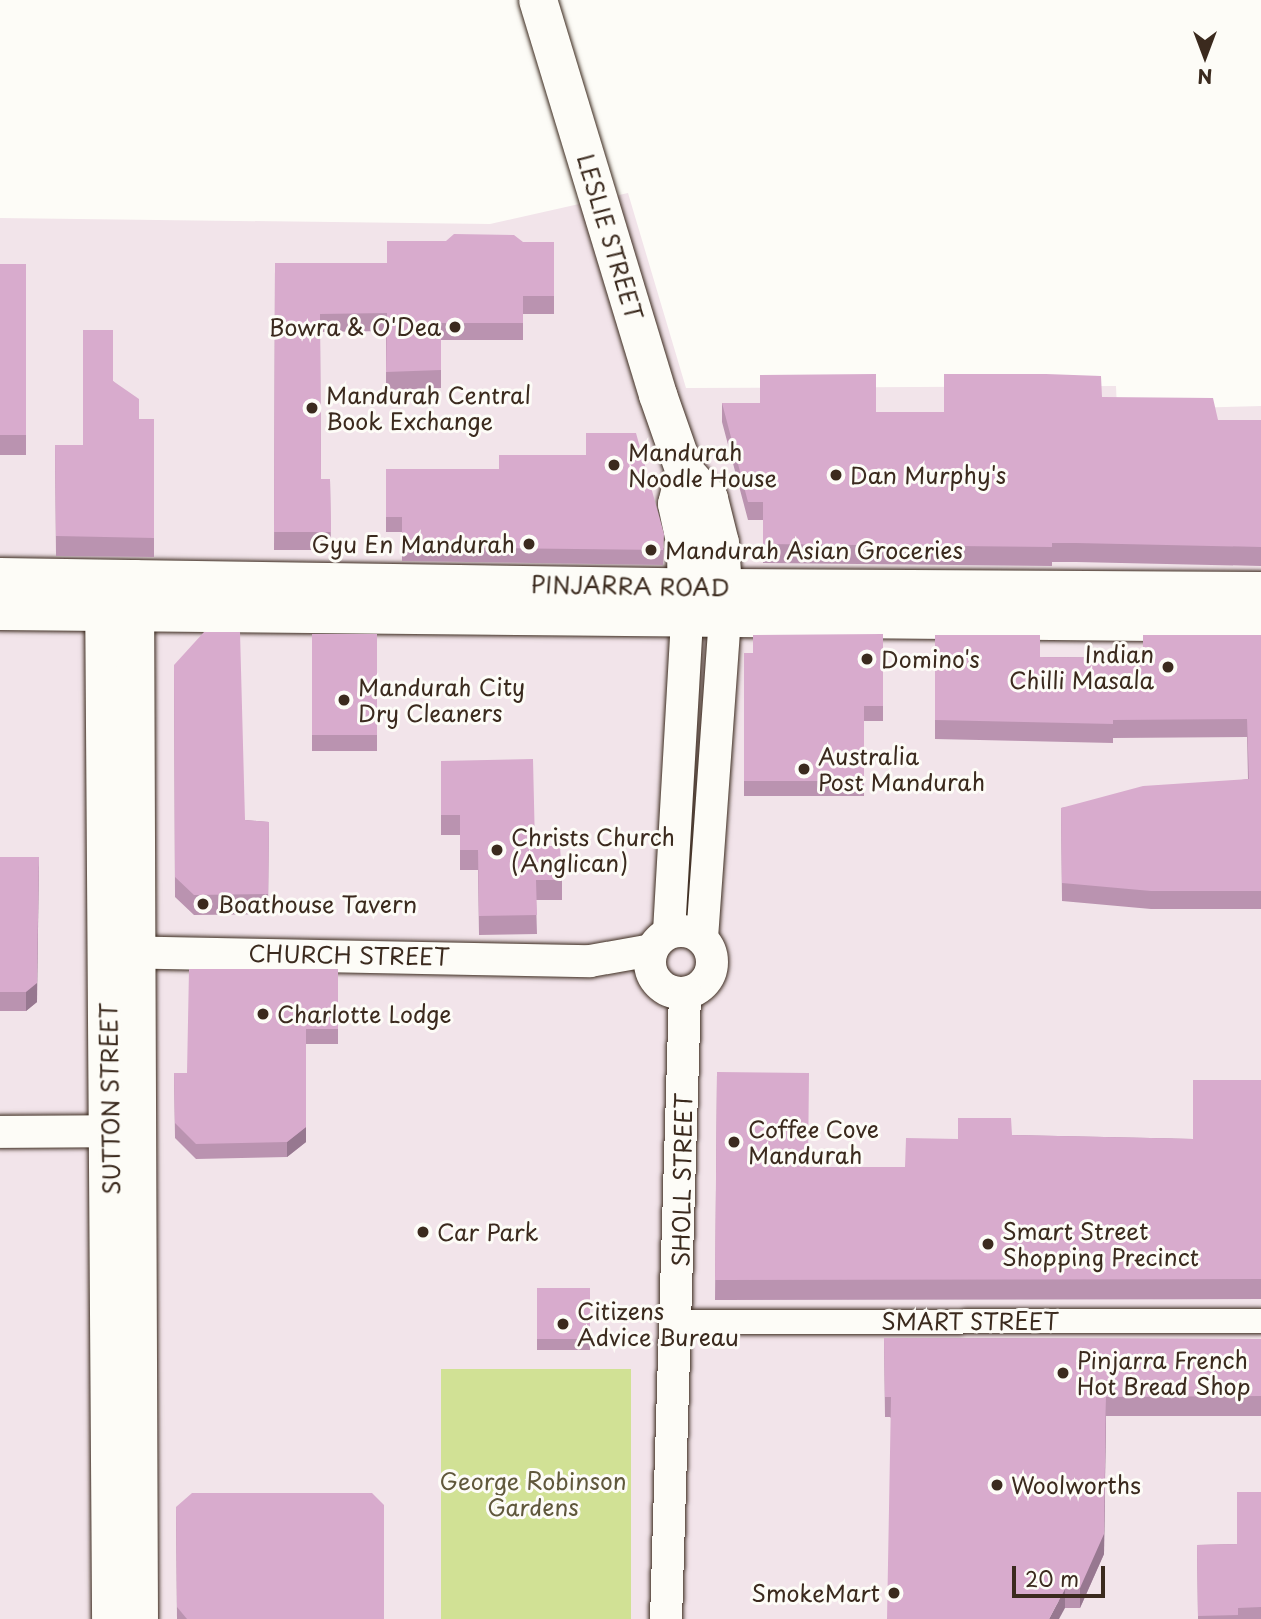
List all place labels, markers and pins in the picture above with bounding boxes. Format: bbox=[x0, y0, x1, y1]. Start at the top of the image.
place label: Bowra & O'Dea bbox=[269, 313, 441, 341]
marker: Bowra & O'Dea bbox=[447, 319, 463, 335]
place label: Mandurah Central Book Exchange bbox=[326, 381, 531, 435]
marker: Mandurah Central Book Exchange bbox=[304, 400, 320, 416]
place label: Mandurah Noodle House bbox=[628, 438, 780, 492]
marker: Mandurah Noodle House bbox=[606, 457, 622, 473]
place label: Dan Murphy's bbox=[850, 461, 1006, 489]
marker: Dan Murphy's bbox=[828, 467, 844, 483]
place label: Gyu En Mandurah bbox=[311, 530, 515, 558]
marker: Gyu En Mandurah bbox=[521, 536, 537, 552]
place label: Mandurah Asian Groceries bbox=[665, 536, 963, 564]
marker: Mandurah Asian Groceries bbox=[643, 542, 659, 558]
place label: Indian Chilli Masala bbox=[1008, 640, 1154, 694]
place label: Domino's bbox=[881, 645, 980, 673]
marker: Domino's bbox=[859, 651, 875, 667]
marker: Indian Chilli Masala bbox=[1160, 659, 1176, 675]
place label: Mandurah City Dry Cleaners bbox=[358, 673, 526, 727]
marker: Mandurah City Dry Cleaners bbox=[336, 692, 352, 708]
place label: Australia Post Mandurah bbox=[818, 742, 986, 796]
marker: Australia Post Mandurah bbox=[796, 761, 812, 777]
place label: Christs Church (Anglican) bbox=[511, 823, 676, 877]
marker: Christs Church (Anglican) bbox=[489, 842, 505, 858]
place label: Boathouse Tavern bbox=[217, 890, 417, 918]
marker: Boathouse Tavern bbox=[195, 896, 211, 912]
place label: Charlotte Lodge bbox=[277, 1000, 451, 1028]
marker: Charlotte Lodge bbox=[255, 1006, 271, 1022]
place label: Coffee Cove Mandurah bbox=[748, 1115, 882, 1169]
marker: Coffee Cove Mandurah bbox=[726, 1134, 742, 1150]
place label: Smart Street Shopping Precinct bbox=[1002, 1217, 1200, 1271]
place label: Car Park bbox=[437, 1218, 538, 1246]
marker: Car Park bbox=[415, 1224, 431, 1240]
marker: Smart Street Shopping Precinct bbox=[980, 1236, 996, 1252]
place label: Citizens Advice Bureau bbox=[577, 1297, 739, 1351]
marker: Citizens Advice Bureau bbox=[555, 1316, 571, 1332]
place label: Pinjarra French Hot Bread Shop bbox=[1077, 1346, 1252, 1400]
marker: Pinjarra French Hot Bread Shop bbox=[1055, 1365, 1071, 1381]
place label: Woolworths bbox=[1011, 1471, 1141, 1499]
marker: Woolworths bbox=[989, 1477, 1005, 1493]
place label: SmokeMart bbox=[751, 1579, 880, 1607]
marker: SmokeMart bbox=[886, 1585, 902, 1601]

